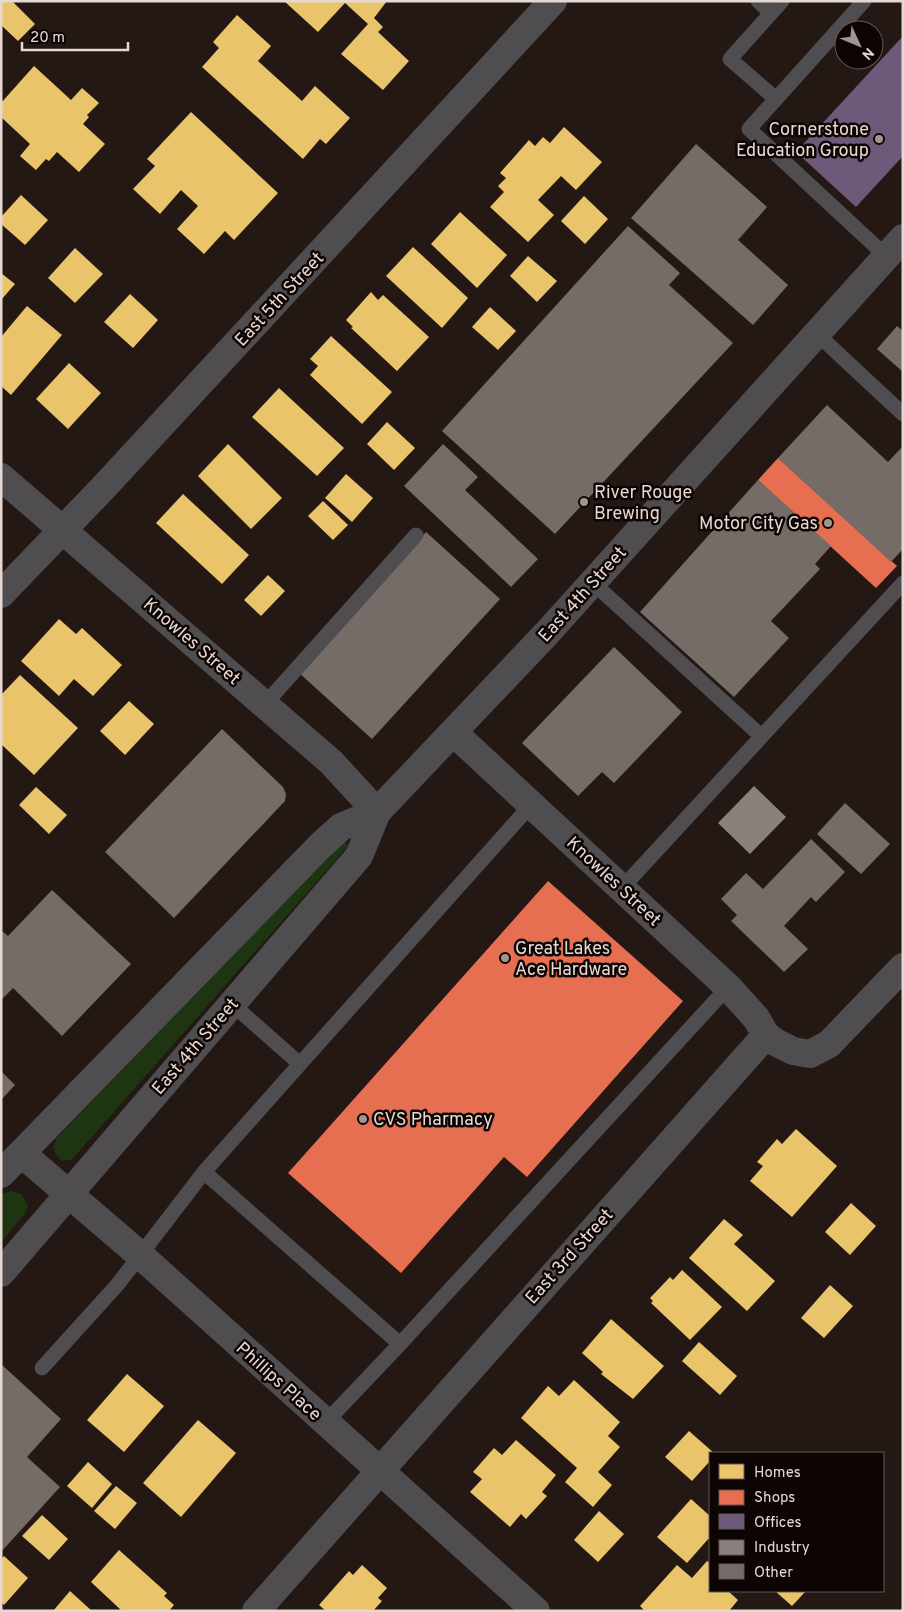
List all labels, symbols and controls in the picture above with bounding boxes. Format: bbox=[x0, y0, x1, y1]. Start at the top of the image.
scale bar bbox=[22, 20, 129, 52]
north arrow bbox=[834, 20, 884, 70]
text: 20 m bbox=[30, 29, 65, 48]
text: N bbox=[858, 43, 877, 63]
place label: Cornerstone Education Group bbox=[736, 119, 869, 163]
marker: Cornerstone Education Group bbox=[873, 133, 885, 145]
street label: East 5th Street bbox=[230, 248, 330, 352]
place label: River Rouge Brewing bbox=[594, 482, 692, 526]
marker: River Rouge Brewing bbox=[578, 496, 590, 508]
place label: Motor City Gas bbox=[699, 513, 818, 536]
marker: Motor City Gas bbox=[822, 517, 834, 529]
street label: East 4th Street bbox=[534, 542, 632, 648]
street label: Knowles Street bbox=[138, 594, 244, 691]
street label: Knowles Street bbox=[561, 832, 665, 932]
place label: Great Lakes Ace Hardware bbox=[515, 938, 627, 982]
marker: Great Lakes Ace Hardware bbox=[499, 952, 511, 964]
street label: East 4th Street bbox=[148, 994, 245, 1100]
place label: CVS Pharmacy bbox=[373, 1109, 493, 1132]
marker: CVS Pharmacy bbox=[357, 1113, 369, 1125]
street label: East 3rd Street bbox=[521, 1204, 619, 1310]
street label: Phillips Place bbox=[230, 1338, 326, 1427]
legend bbox=[709, 1452, 884, 1592]
text: Homes bbox=[754, 1464, 801, 1483]
text: Shops bbox=[754, 1489, 795, 1508]
text: Offices bbox=[754, 1514, 801, 1533]
text: Industry bbox=[754, 1539, 810, 1558]
text: Other bbox=[754, 1564, 793, 1583]

